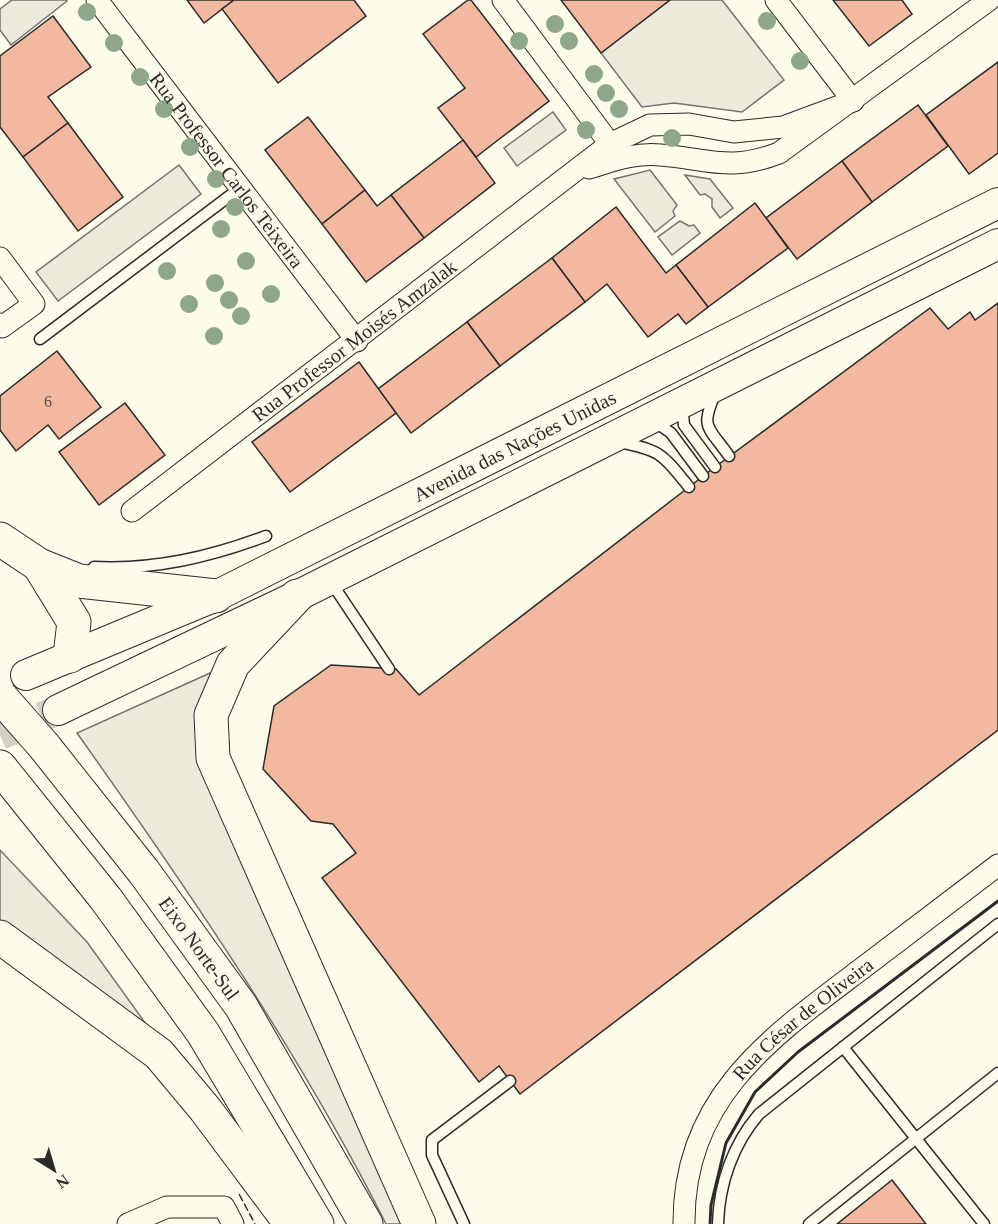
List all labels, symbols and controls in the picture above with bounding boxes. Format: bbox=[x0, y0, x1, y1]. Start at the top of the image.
street label: Rua Professor Carlos Teixeira bbox=[145, 68, 308, 272]
street label: Rua Professor Moisés Amzalak bbox=[248, 255, 461, 426]
street label: Avenida das Nações Unidas bbox=[410, 386, 620, 506]
house number: 6 bbox=[44, 393, 52, 410]
street label: Eixo Norte-Sul bbox=[155, 893, 244, 1004]
street label: Rua César de Oliveira bbox=[728, 953, 877, 1084]
north arrow bbox=[24, 1140, 84, 1200]
text: N bbox=[53, 1171, 72, 1192]

